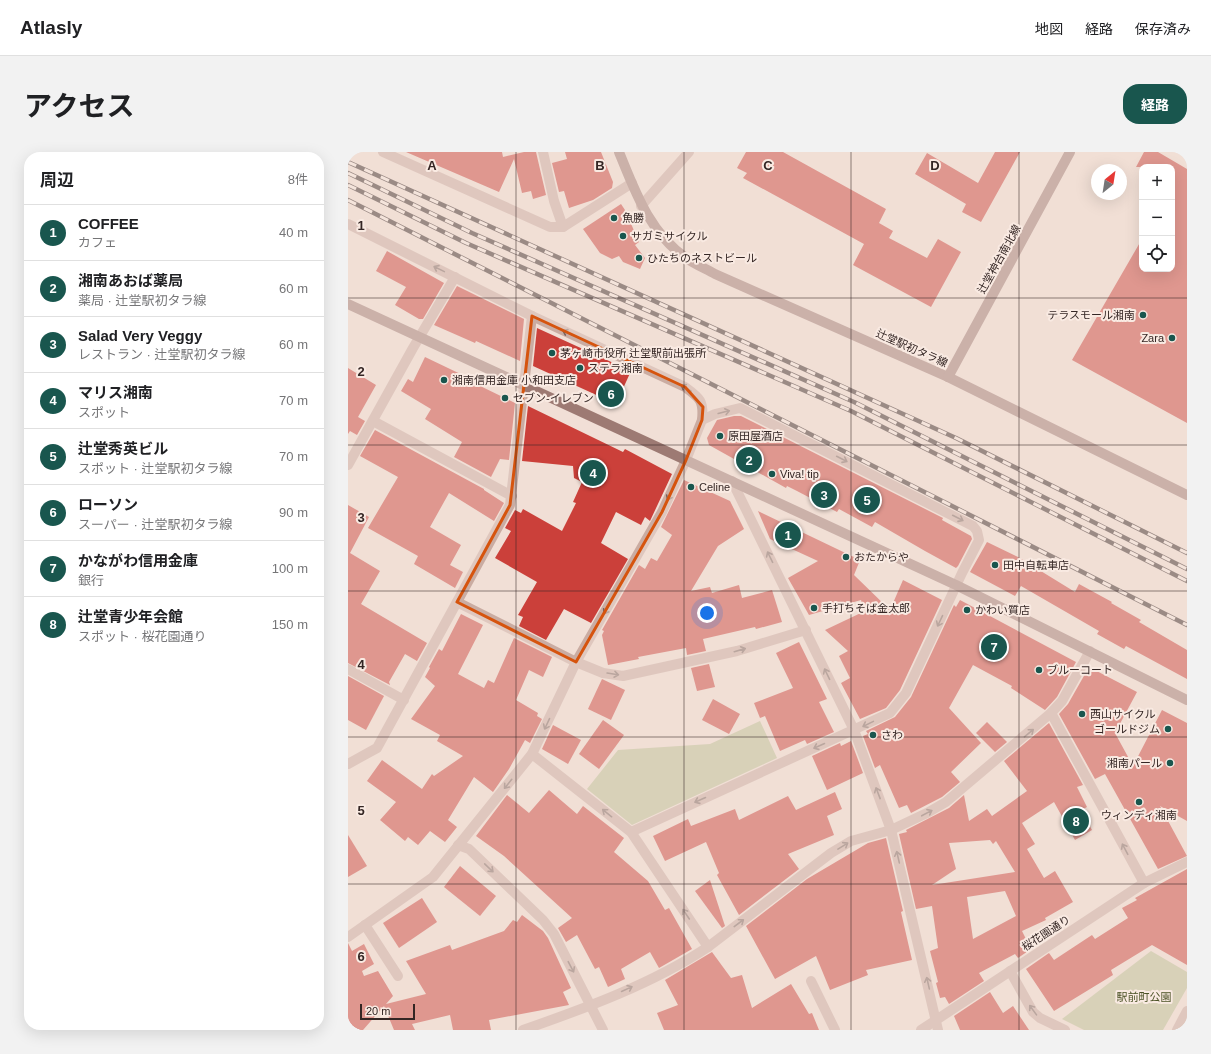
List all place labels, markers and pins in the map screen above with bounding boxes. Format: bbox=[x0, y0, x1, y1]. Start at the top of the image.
place label: 魚勝 bbox=[622, 212, 644, 224]
marker: 魚勝 bbox=[609, 213, 619, 223]
place label: サガミサイクル bbox=[631, 230, 707, 242]
marker: サガミサイクル bbox=[618, 231, 628, 241]
place label: ひたちのネストビール bbox=[647, 252, 757, 264]
marker: ひたちのネストビール bbox=[634, 253, 644, 263]
place label: テラスモール湘南 bbox=[1047, 309, 1135, 321]
marker: テラスモール湘南 bbox=[1138, 310, 1148, 320]
place label: Zara bbox=[1141, 332, 1165, 344]
marker: Zara bbox=[1167, 333, 1177, 343]
place label: 茅ヶ崎市役所 辻堂駅前出張所 bbox=[560, 347, 707, 359]
marker: 茅ヶ崎市役所 辻堂駅前出張所 bbox=[547, 348, 557, 358]
place label: ステラ湘南 bbox=[588, 362, 643, 374]
marker: ステラ湘南 bbox=[575, 363, 585, 373]
place label: 湘南信用金庫 小和田支店 bbox=[452, 374, 576, 386]
marker: 湘南信用金庫 小和田支店 bbox=[439, 375, 449, 385]
pin: 6 bbox=[598, 379, 624, 409]
place label: セブン-イレブン bbox=[513, 392, 594, 404]
marker: セブン-イレブン bbox=[500, 393, 510, 403]
place label: 原田屋酒店 bbox=[728, 430, 783, 442]
marker: 原田屋酒店 bbox=[715, 431, 725, 441]
pin: 2 bbox=[736, 445, 762, 475]
pin: 4 bbox=[580, 458, 606, 488]
place label: Viva! tip bbox=[780, 468, 819, 480]
marker: Viva! tip bbox=[767, 469, 777, 479]
pin: 3 bbox=[811, 480, 837, 510]
place label: Celine bbox=[699, 481, 730, 493]
marker: Celine bbox=[686, 482, 696, 492]
pin: 5 bbox=[854, 485, 880, 515]
pin: 1 bbox=[775, 520, 801, 550]
place label: おたからや bbox=[854, 551, 909, 563]
marker: おたからや bbox=[841, 552, 851, 562]
place label: 田中自転車店 bbox=[1003, 559, 1069, 571]
marker: 田中自転車店 bbox=[990, 560, 1000, 570]
place label: 手打ちそば金太郎 bbox=[822, 602, 910, 614]
marker: 手打ちそば金太郎 bbox=[809, 603, 819, 613]
place label: かわい質店 bbox=[975, 604, 1030, 616]
marker: かわい質店 bbox=[962, 605, 972, 615]
pin: 7 bbox=[981, 632, 1007, 662]
place label: ブルーコート bbox=[1047, 664, 1113, 676]
marker: ブルーコート bbox=[1034, 665, 1044, 675]
place label: 西山サイクル bbox=[1090, 708, 1155, 720]
marker: 西山サイクル bbox=[1077, 709, 1087, 719]
place label: ゴールドジム bbox=[1094, 723, 1160, 735]
marker: ゴールドジム bbox=[1163, 724, 1173, 734]
place label: さわ bbox=[881, 729, 903, 741]
marker: さわ bbox=[868, 730, 878, 740]
place label: 湘南パール bbox=[1107, 757, 1162, 769]
marker: 湘南パール bbox=[1165, 758, 1175, 768]
marker: ウィンディ湘南 bbox=[1134, 797, 1144, 807]
pin: 8 bbox=[1063, 806, 1089, 836]
place label: ウィンディ湘南 bbox=[1101, 809, 1177, 821]

